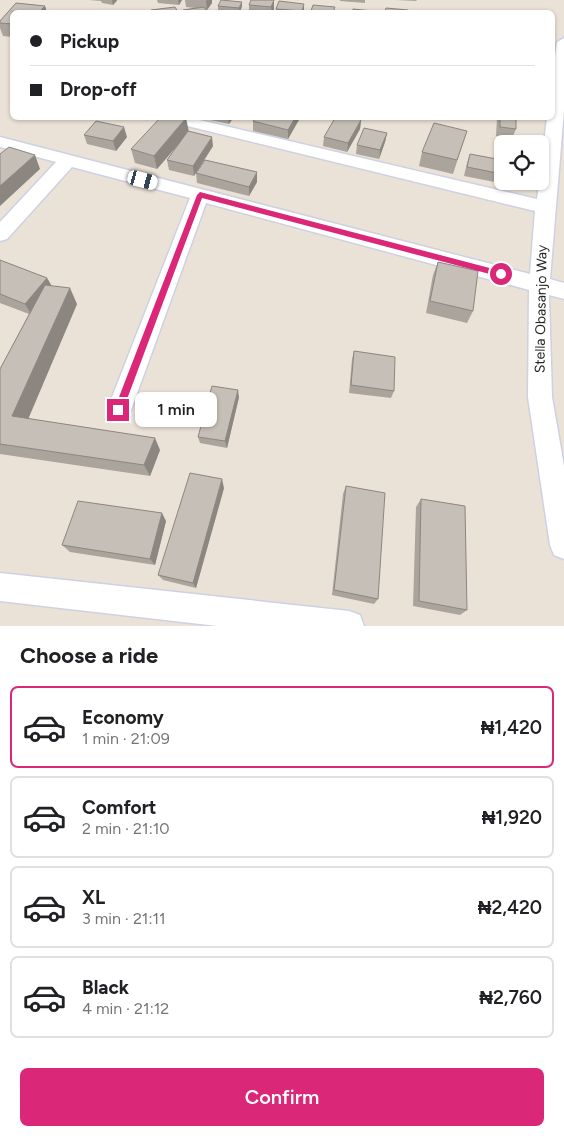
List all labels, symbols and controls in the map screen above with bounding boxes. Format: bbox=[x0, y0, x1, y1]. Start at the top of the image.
text: Pickup bbox=[60, 30, 119, 53]
text: Drop-off bbox=[60, 78, 137, 101]
map controls bbox=[494, 135, 549, 190]
button: locate bbox=[494, 135, 549, 190]
car bbox=[126, 169, 159, 191]
street label: Stella Obasanjo Way bbox=[531, 244, 551, 373]
route start bbox=[490, 263, 512, 285]
callout: 1 min bbox=[136, 392, 218, 428]
route end bbox=[107, 399, 129, 421]
text: 1 min bbox=[157, 400, 195, 419]
text: Choose a ride bbox=[20, 642, 158, 669]
icon: car bbox=[22, 705, 67, 750]
text: Economy bbox=[82, 706, 164, 729]
text: ₦1,420 bbox=[481, 716, 542, 739]
text: 1 min · 21:09 bbox=[82, 729, 170, 748]
icon: car bbox=[22, 795, 67, 840]
text: Comfort bbox=[82, 796, 157, 819]
text: ₦1,920 bbox=[482, 806, 542, 829]
text: 2 min · 21:10 bbox=[82, 819, 170, 838]
icon: car bbox=[22, 885, 67, 930]
text: XL bbox=[82, 886, 105, 909]
text: ₦2,420 bbox=[478, 896, 542, 919]
text: 3 min · 21:11 bbox=[82, 909, 166, 928]
icon: car bbox=[22, 975, 67, 1020]
text: Black bbox=[82, 976, 129, 999]
text: ₦2,760 bbox=[479, 986, 542, 1009]
text: 4 min · 21:12 bbox=[82, 999, 169, 1018]
button: Confirm bbox=[20, 1068, 544, 1126]

